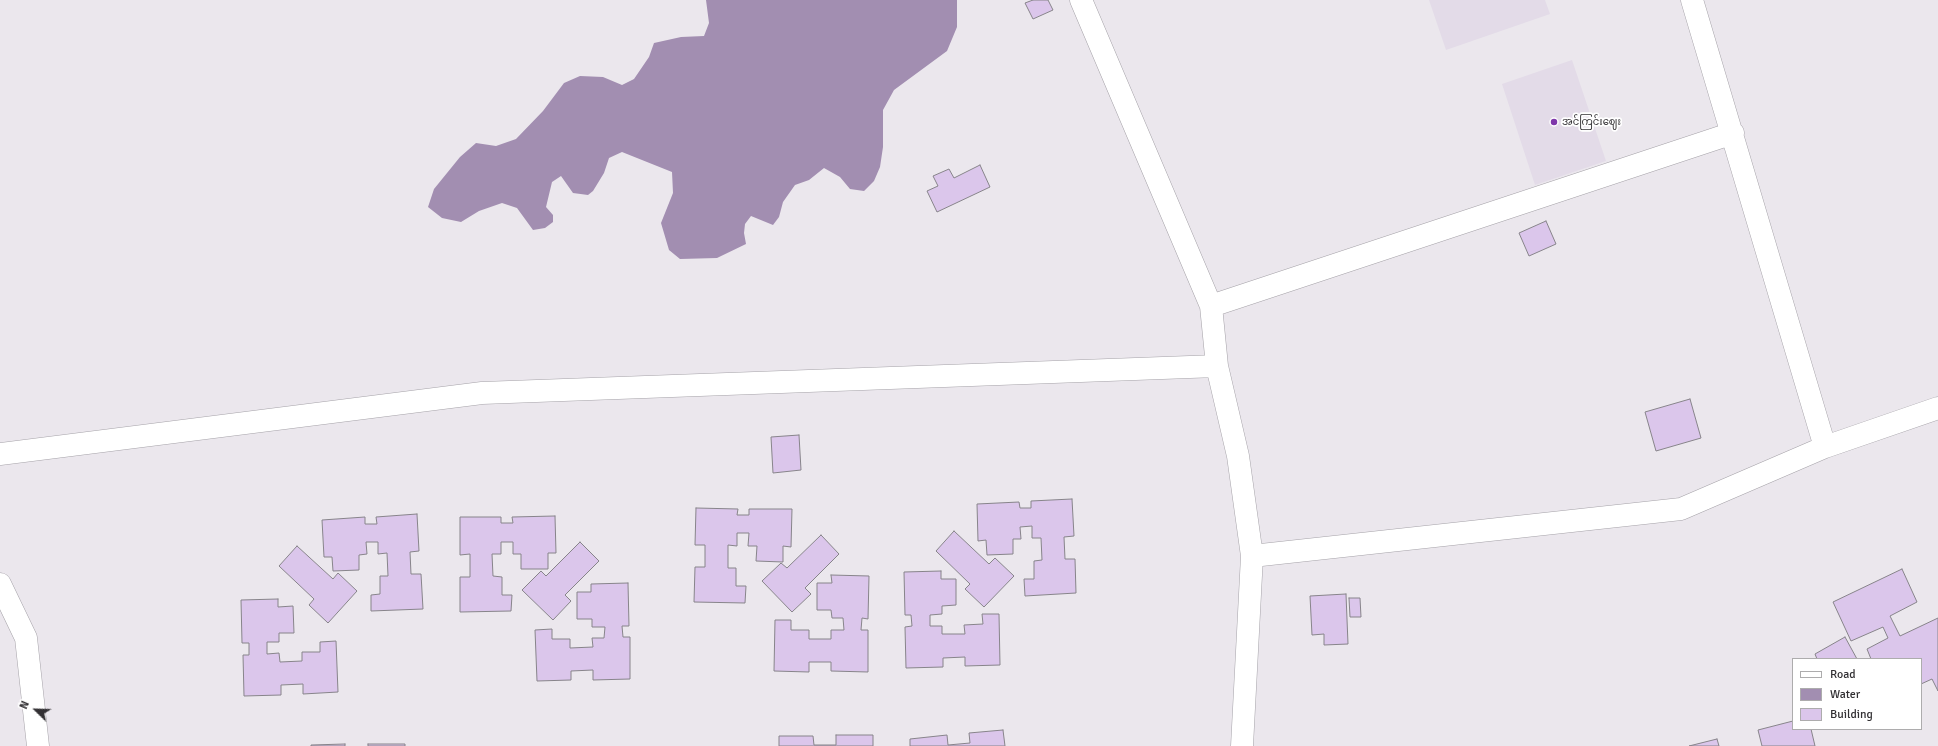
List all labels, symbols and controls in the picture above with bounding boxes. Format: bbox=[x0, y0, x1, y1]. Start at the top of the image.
place label: အင်ကြင်းဈေး bbox=[1562, 116, 1621, 128]
marker: အင်ကြင်းဈေး bbox=[1549, 117, 1559, 127]
legend bbox=[1792, 658, 1922, 730]
text: Road bbox=[1830, 667, 1856, 682]
text: Water bbox=[1830, 687, 1860, 702]
north arrow bbox=[16, 690, 56, 730]
text: N bbox=[17, 699, 32, 711]
text: Building bbox=[1830, 707, 1873, 722]

